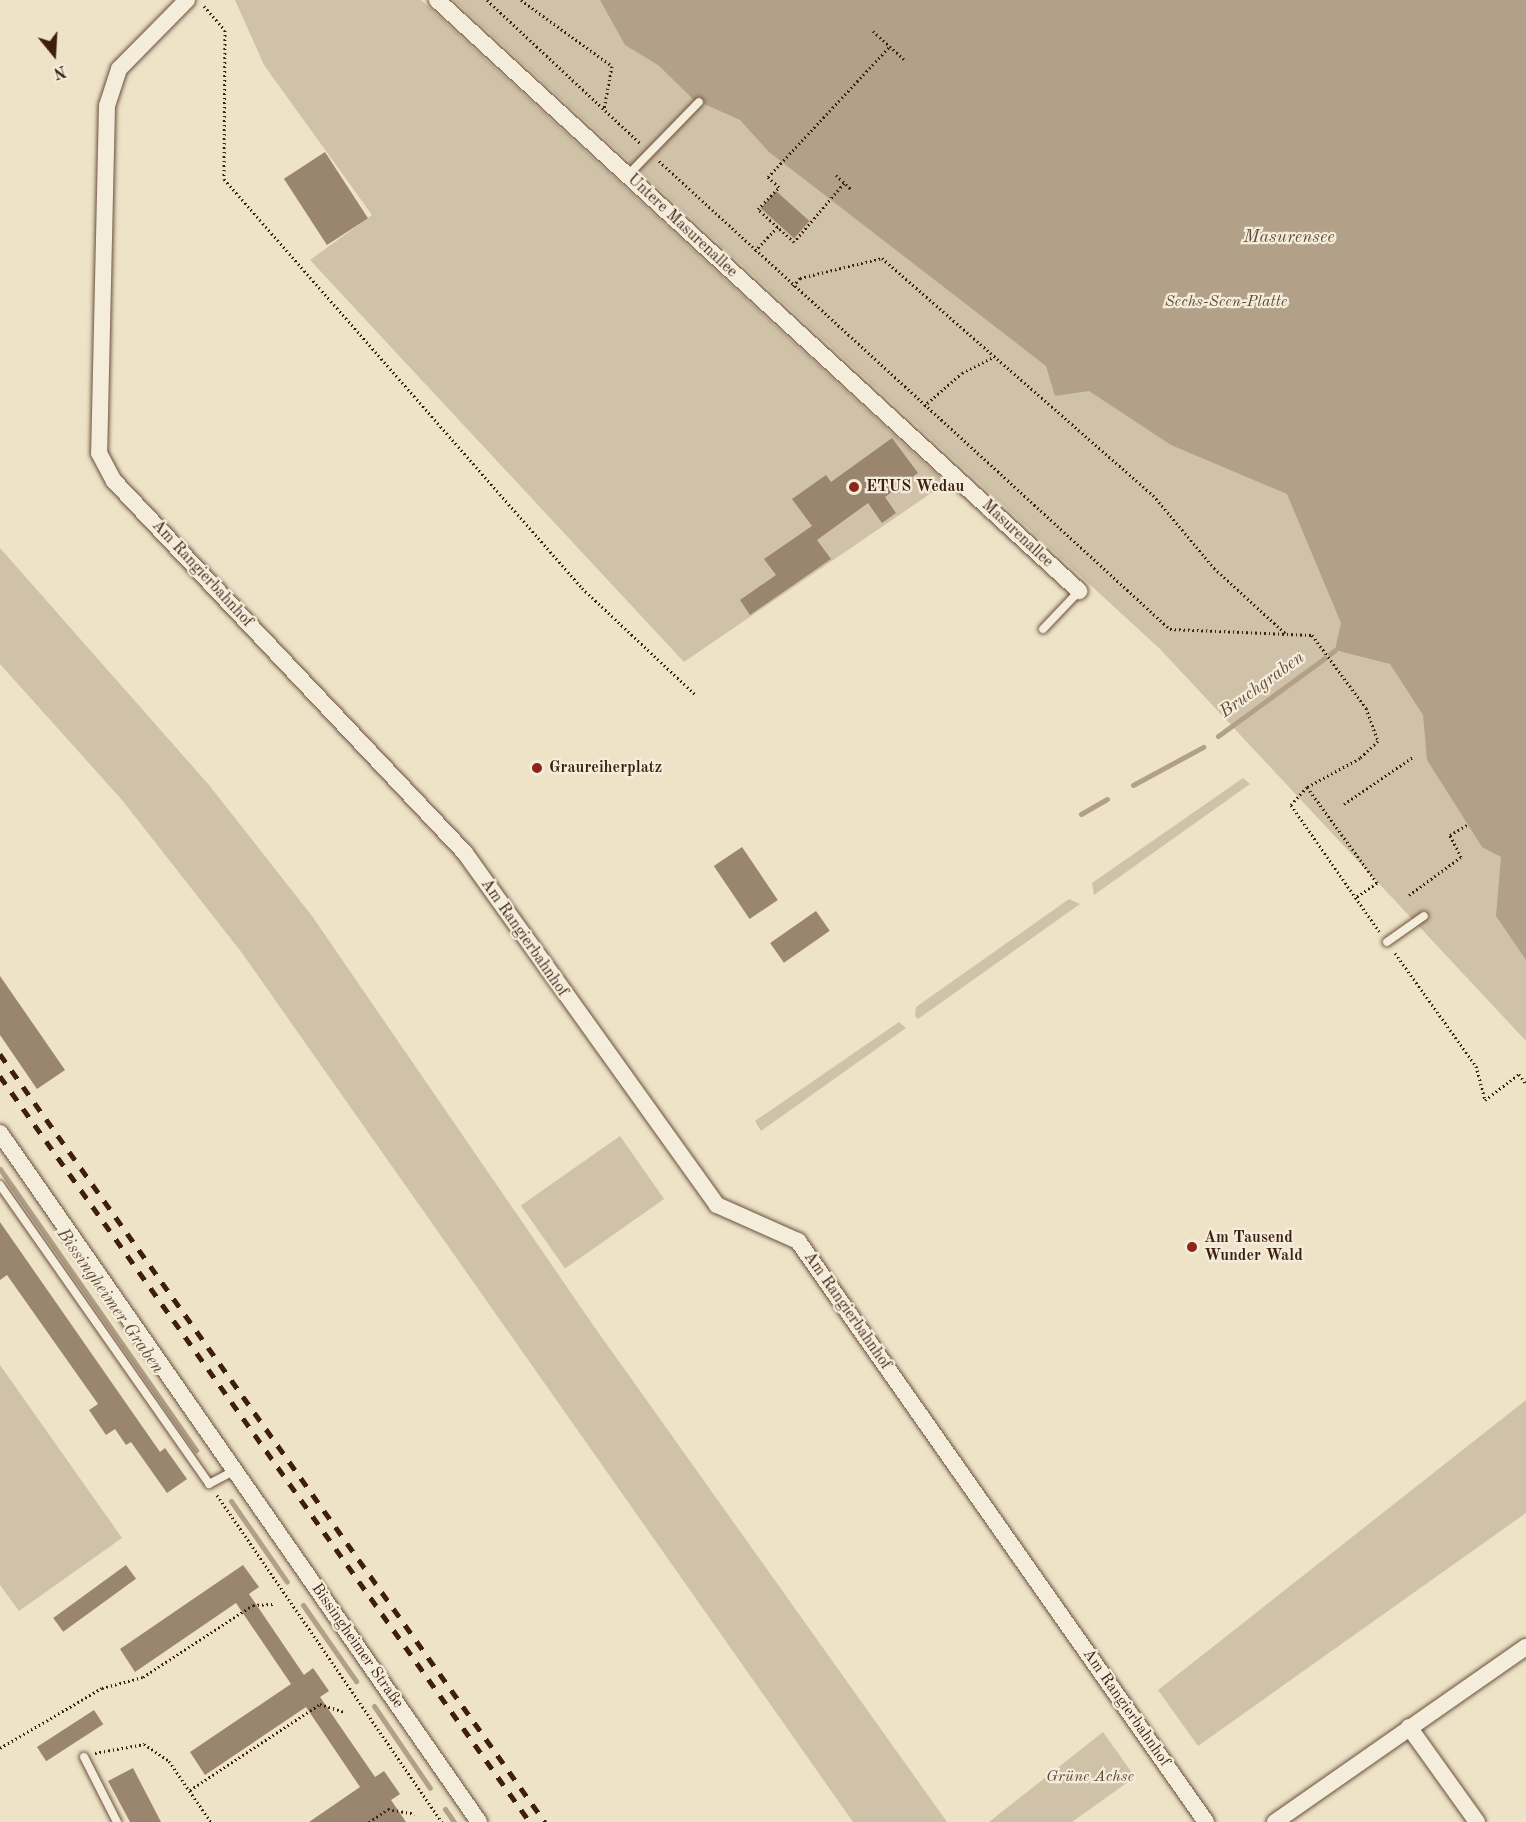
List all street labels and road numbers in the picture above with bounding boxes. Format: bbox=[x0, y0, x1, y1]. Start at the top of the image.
street label: Untere Masurenallee bbox=[623, 170, 741, 282]
street label: Masurenallee bbox=[977, 496, 1057, 572]
street label: Am Rangierbahnhof bbox=[147, 516, 257, 632]
street label: Am Rangierbahnhof bbox=[476, 875, 572, 1001]
street label: Am Rangierbahnhof bbox=[799, 1248, 895, 1374]
street label: Bissingheimer Straße bbox=[307, 1580, 407, 1712]
street label: Am Rangierbahnhof bbox=[1078, 1645, 1174, 1771]

